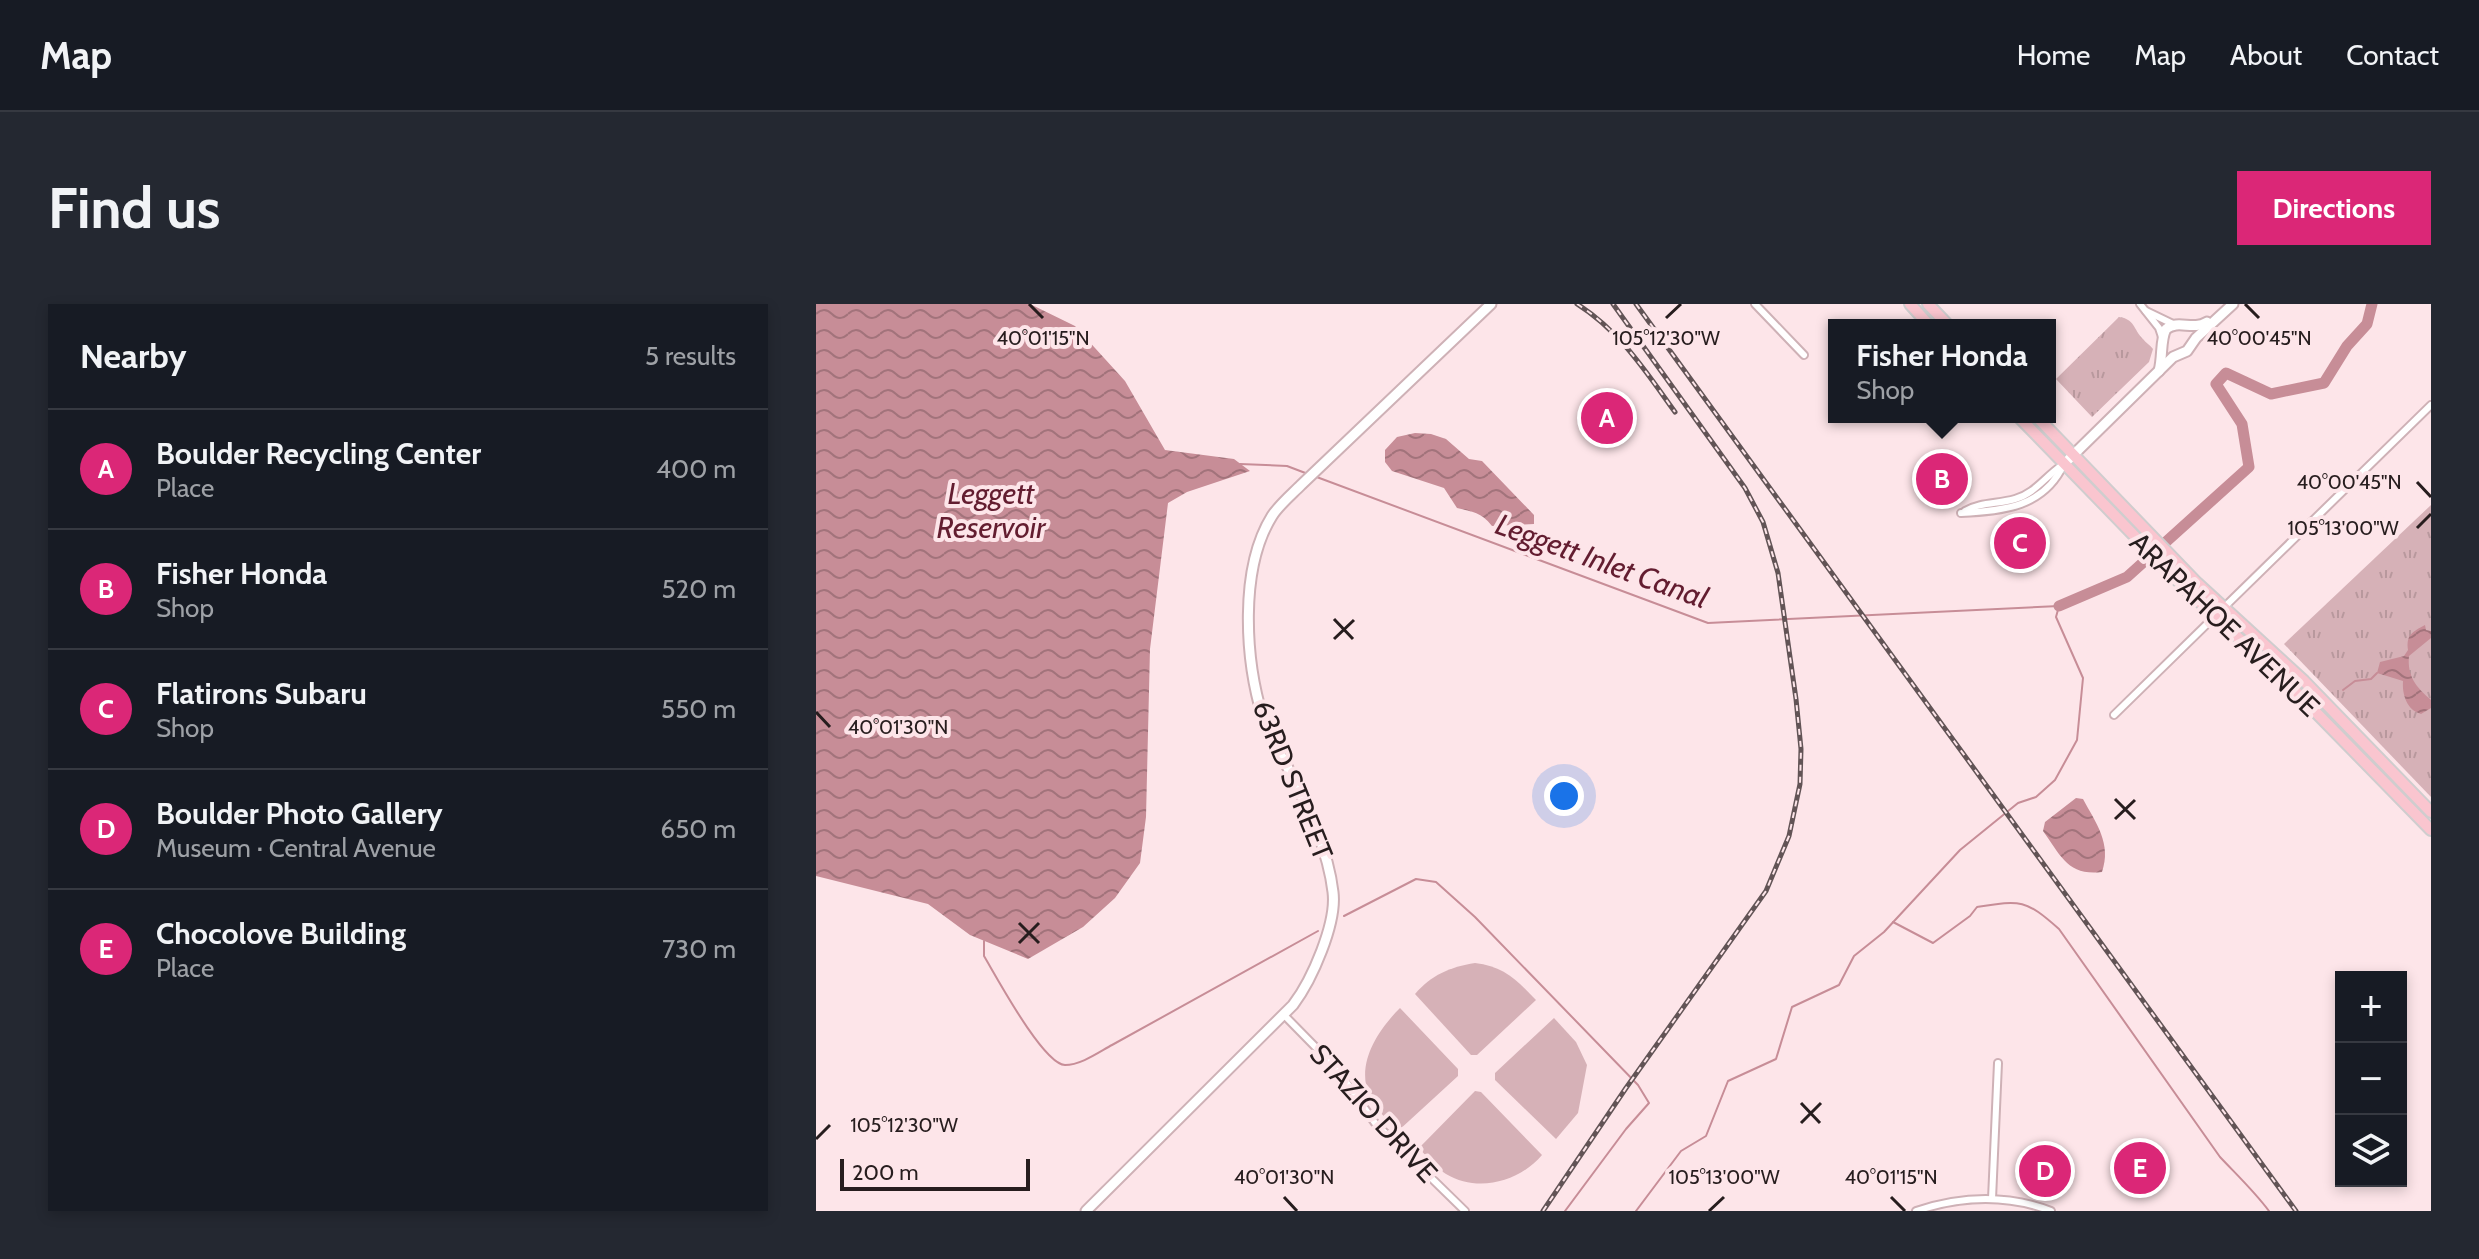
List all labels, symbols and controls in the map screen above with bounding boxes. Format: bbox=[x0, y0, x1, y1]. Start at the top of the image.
text: Map bbox=[40, 32, 112, 79]
text: Home bbox=[2017, 38, 2090, 72]
text: Map bbox=[2134, 38, 2186, 72]
text: About bbox=[2230, 38, 2302, 72]
text: Contact bbox=[2346, 38, 2439, 72]
button: Directions bbox=[2237, 171, 2431, 245]
text: Find us bbox=[48, 174, 221, 242]
popup bbox=[1828, 319, 2056, 423]
text: 40°01'15"N bbox=[996, 326, 1090, 350]
text: 105°12'30"W bbox=[1612, 326, 1720, 350]
text: 40°00'45"N bbox=[2206, 326, 2312, 350]
text: Nearby bbox=[80, 335, 187, 377]
text: Fisher Honda bbox=[1856, 337, 2028, 374]
text: 5 results bbox=[645, 340, 736, 372]
text: Shop bbox=[1856, 374, 1914, 406]
pin: A bbox=[1581, 388, 1633, 448]
text: Boulder Recycling Center bbox=[156, 435, 481, 472]
pin: B bbox=[1916, 449, 1968, 509]
text: A bbox=[98, 453, 114, 485]
text: 400 m bbox=[656, 453, 736, 485]
text: 40°00'45"N bbox=[2296, 470, 2402, 494]
text: Place bbox=[156, 472, 214, 504]
water label: Leggett Reservoir bbox=[937, 475, 1047, 546]
water label: Leggett Inlet Canal bbox=[1491, 505, 1713, 617]
pin: C bbox=[1994, 513, 2046, 573]
text: 105°13'00"W bbox=[2287, 516, 2399, 540]
street label: ARAPAHOE AVENUE bbox=[2123, 525, 2327, 723]
text: Fisher Honda bbox=[156, 555, 327, 592]
text: B bbox=[98, 573, 114, 605]
text: 520 m bbox=[662, 573, 736, 605]
text: Shop bbox=[156, 592, 214, 624]
text: Flatirons Subaru bbox=[156, 675, 367, 712]
text: C bbox=[98, 693, 114, 725]
text: 550 m bbox=[661, 693, 736, 725]
street label: 63RD STREET bbox=[1246, 695, 1340, 865]
text: Shop bbox=[156, 712, 214, 744]
text: 40°01'30"N bbox=[848, 715, 948, 739]
your location bbox=[1544, 776, 1584, 816]
text: Boulder Photo Gallery bbox=[156, 795, 443, 832]
text: D bbox=[97, 813, 115, 845]
text: 650 m bbox=[660, 813, 736, 845]
text: Museum · Central Avenue bbox=[156, 832, 436, 864]
text: Chocolove Building bbox=[156, 915, 406, 952]
text: E bbox=[99, 933, 113, 965]
text: 730 m bbox=[662, 933, 736, 965]
text: Place bbox=[156, 952, 214, 984]
map controls bbox=[2335, 971, 2407, 1187]
button: + bbox=[2335, 971, 2407, 1043]
street label: STAZIO DRIVE bbox=[1303, 1037, 1445, 1189]
button: − bbox=[2335, 1043, 2407, 1115]
text: 105°12'30"W bbox=[850, 1113, 958, 1137]
button: layers bbox=[2335, 1115, 2407, 1187]
pin: E bbox=[2114, 1138, 2166, 1198]
pin: D bbox=[2019, 1141, 2071, 1201]
scale bar bbox=[840, 1155, 1030, 1191]
text: 200 m bbox=[852, 1159, 918, 1186]
text: 40°01'30"N bbox=[1234, 1165, 1334, 1189]
text: 105°13'00"W bbox=[1668, 1165, 1780, 1189]
text: 40°01'15"N bbox=[1844, 1165, 1938, 1189]

